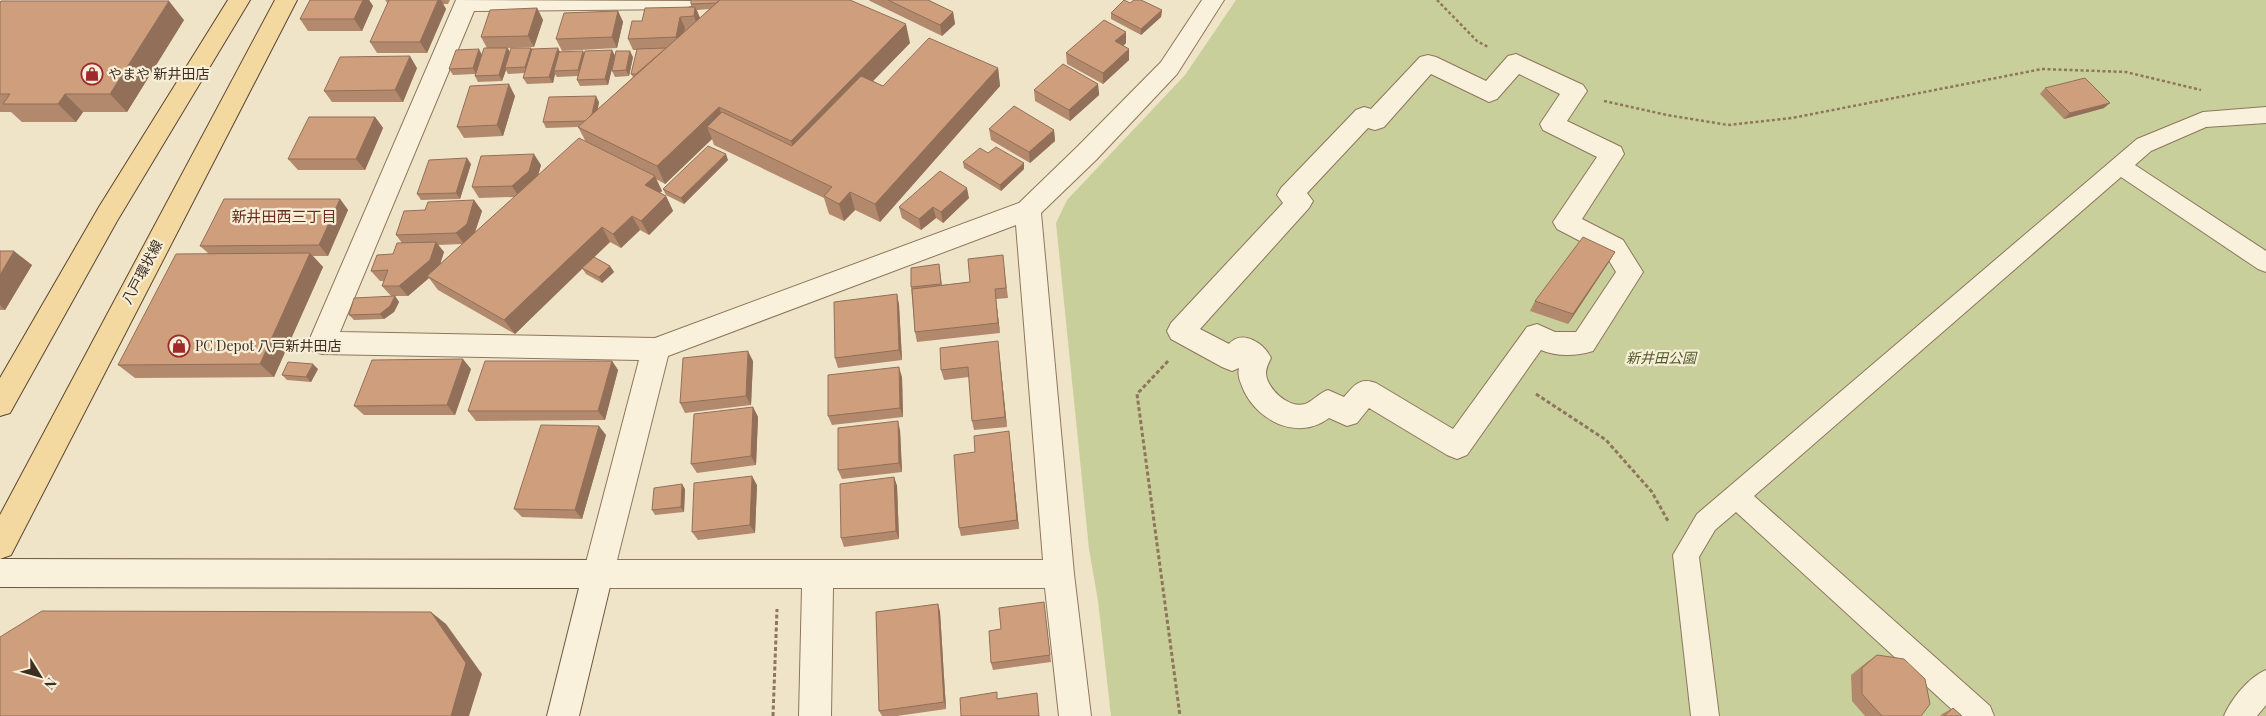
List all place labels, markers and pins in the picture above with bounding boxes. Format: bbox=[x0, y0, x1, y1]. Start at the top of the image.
shop icon: やまや 新井田店 bbox=[80, 62, 104, 86]
place label: やまや 新井田店 bbox=[108, 64, 210, 83]
shop icon: PC Depot 八戸新井田店 bbox=[167, 334, 191, 358]
place label: PC Depot 八戸新井田店 bbox=[195, 336, 342, 355]

